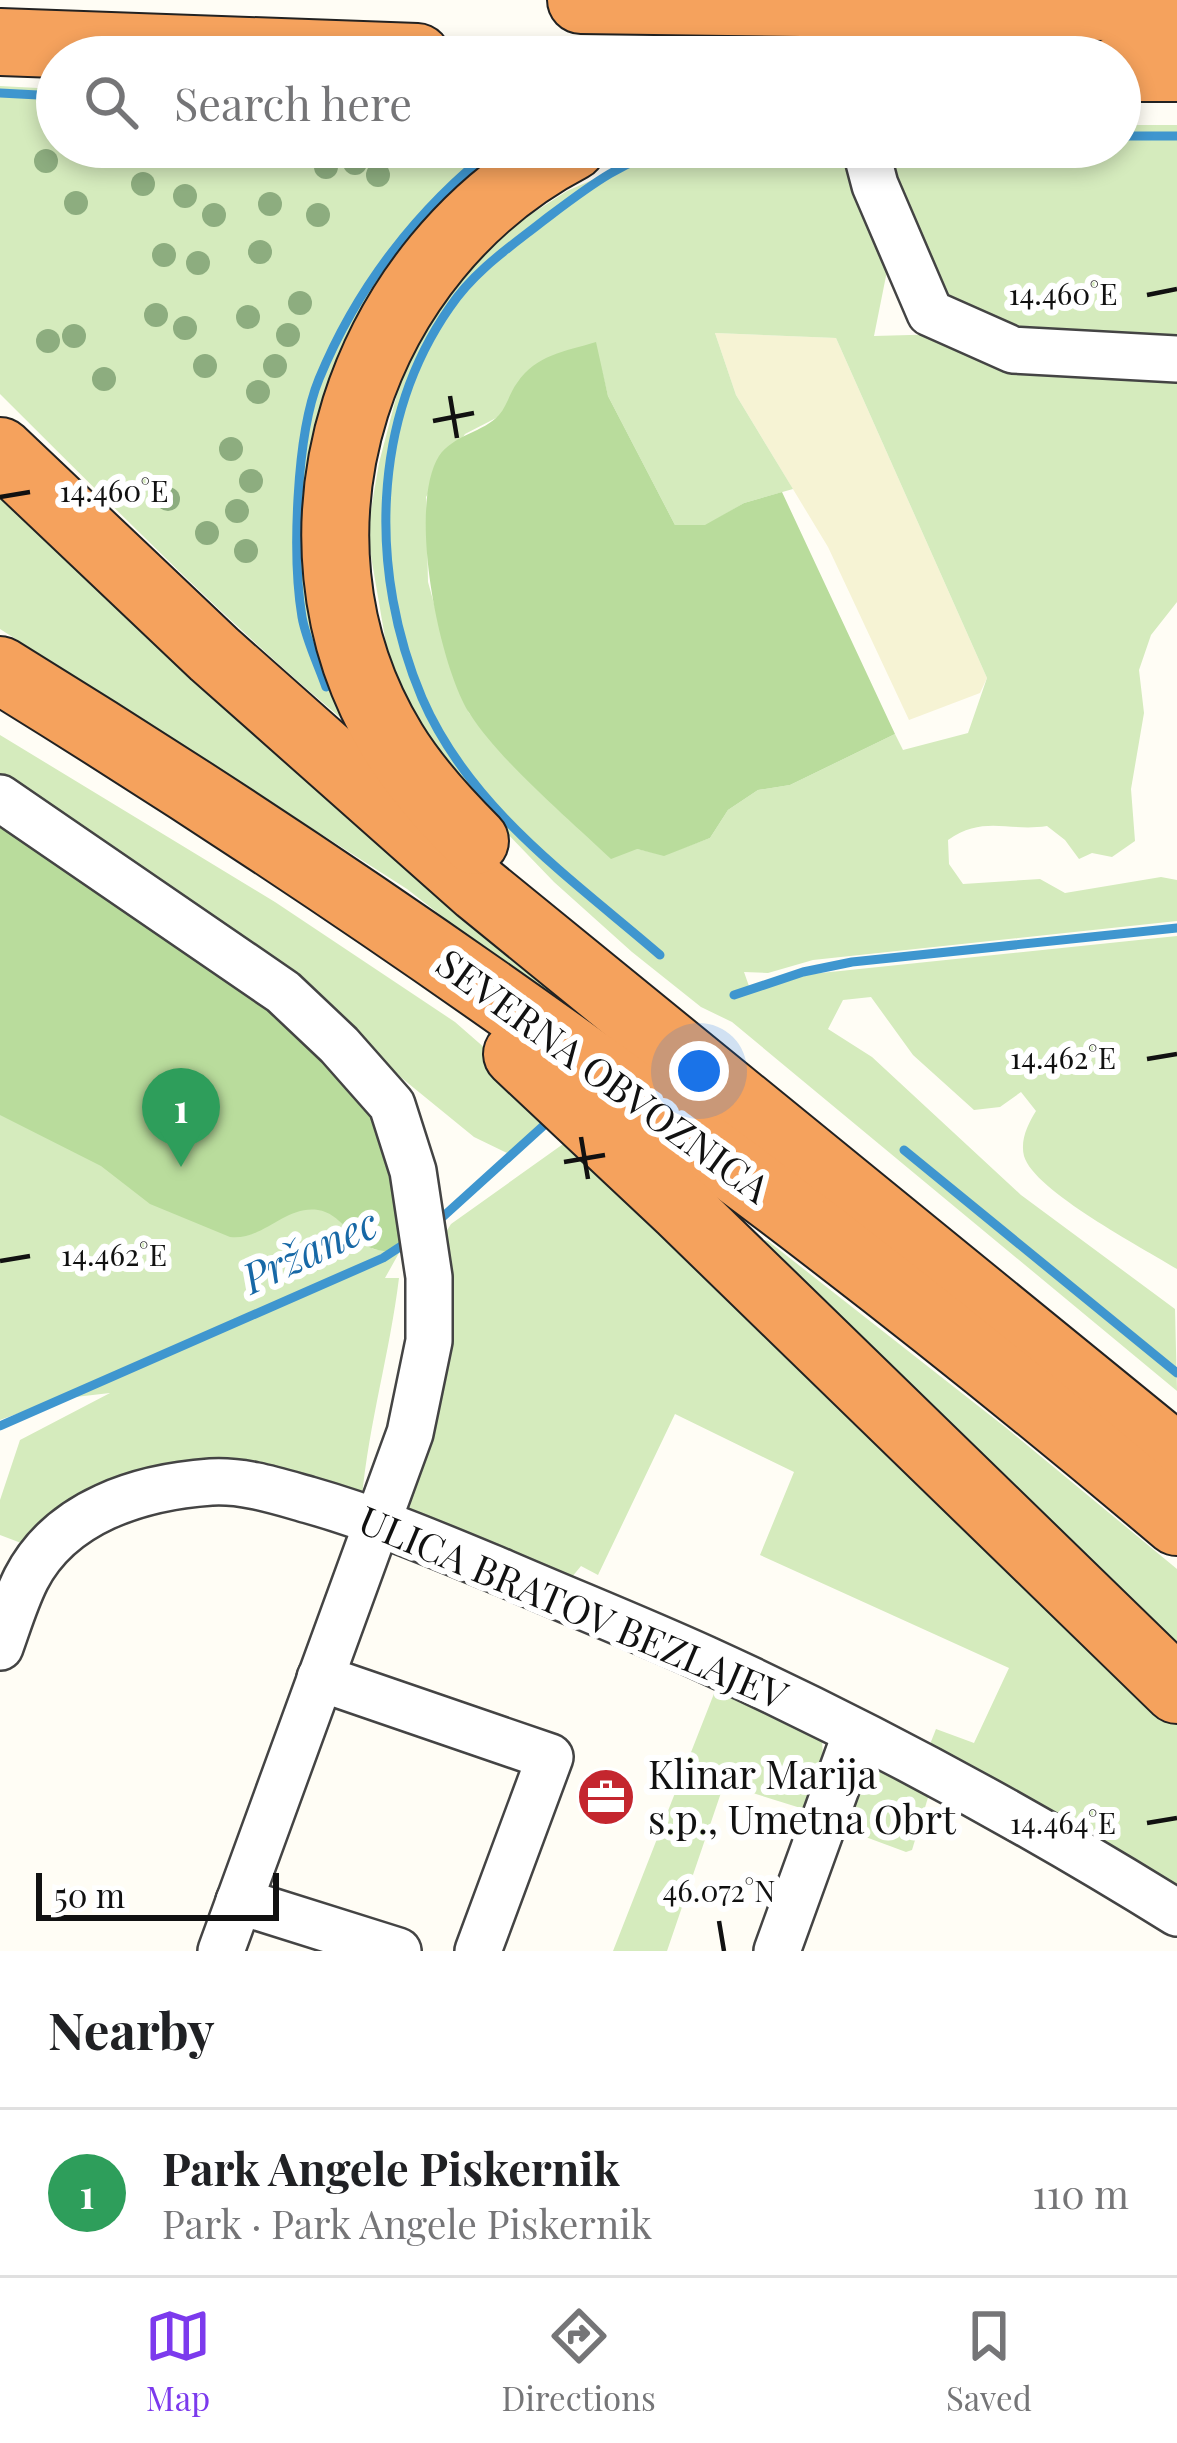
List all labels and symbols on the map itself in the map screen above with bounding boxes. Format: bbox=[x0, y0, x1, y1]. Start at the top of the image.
text: 14.460°E bbox=[1008, 273, 1118, 313]
text: 14.460°E bbox=[59, 470, 169, 510]
street label: SEVERNA OBVOZNICA bbox=[427, 936, 782, 1213]
text: 14.462°E bbox=[1010, 1037, 1116, 1077]
your location bbox=[669, 1041, 729, 1101]
pin: 1 bbox=[142, 1068, 220, 1167]
water label: Pržanec bbox=[230, 1193, 386, 1306]
text: 14.462°E bbox=[61, 1234, 167, 1274]
street label: ULICA BRATOV BEZLAJEV bbox=[352, 1492, 796, 1720]
place label: Klinar Marija s.p., Umetna Obrt bbox=[648, 1747, 957, 1844]
office icon: Klinar Marija s.p., Umetna Obrt bbox=[575, 1766, 637, 1828]
text: 14.464°E bbox=[1010, 1802, 1116, 1842]
scale bar bbox=[36, 1867, 279, 1920]
text: 46.072°N bbox=[663, 1870, 775, 1910]

